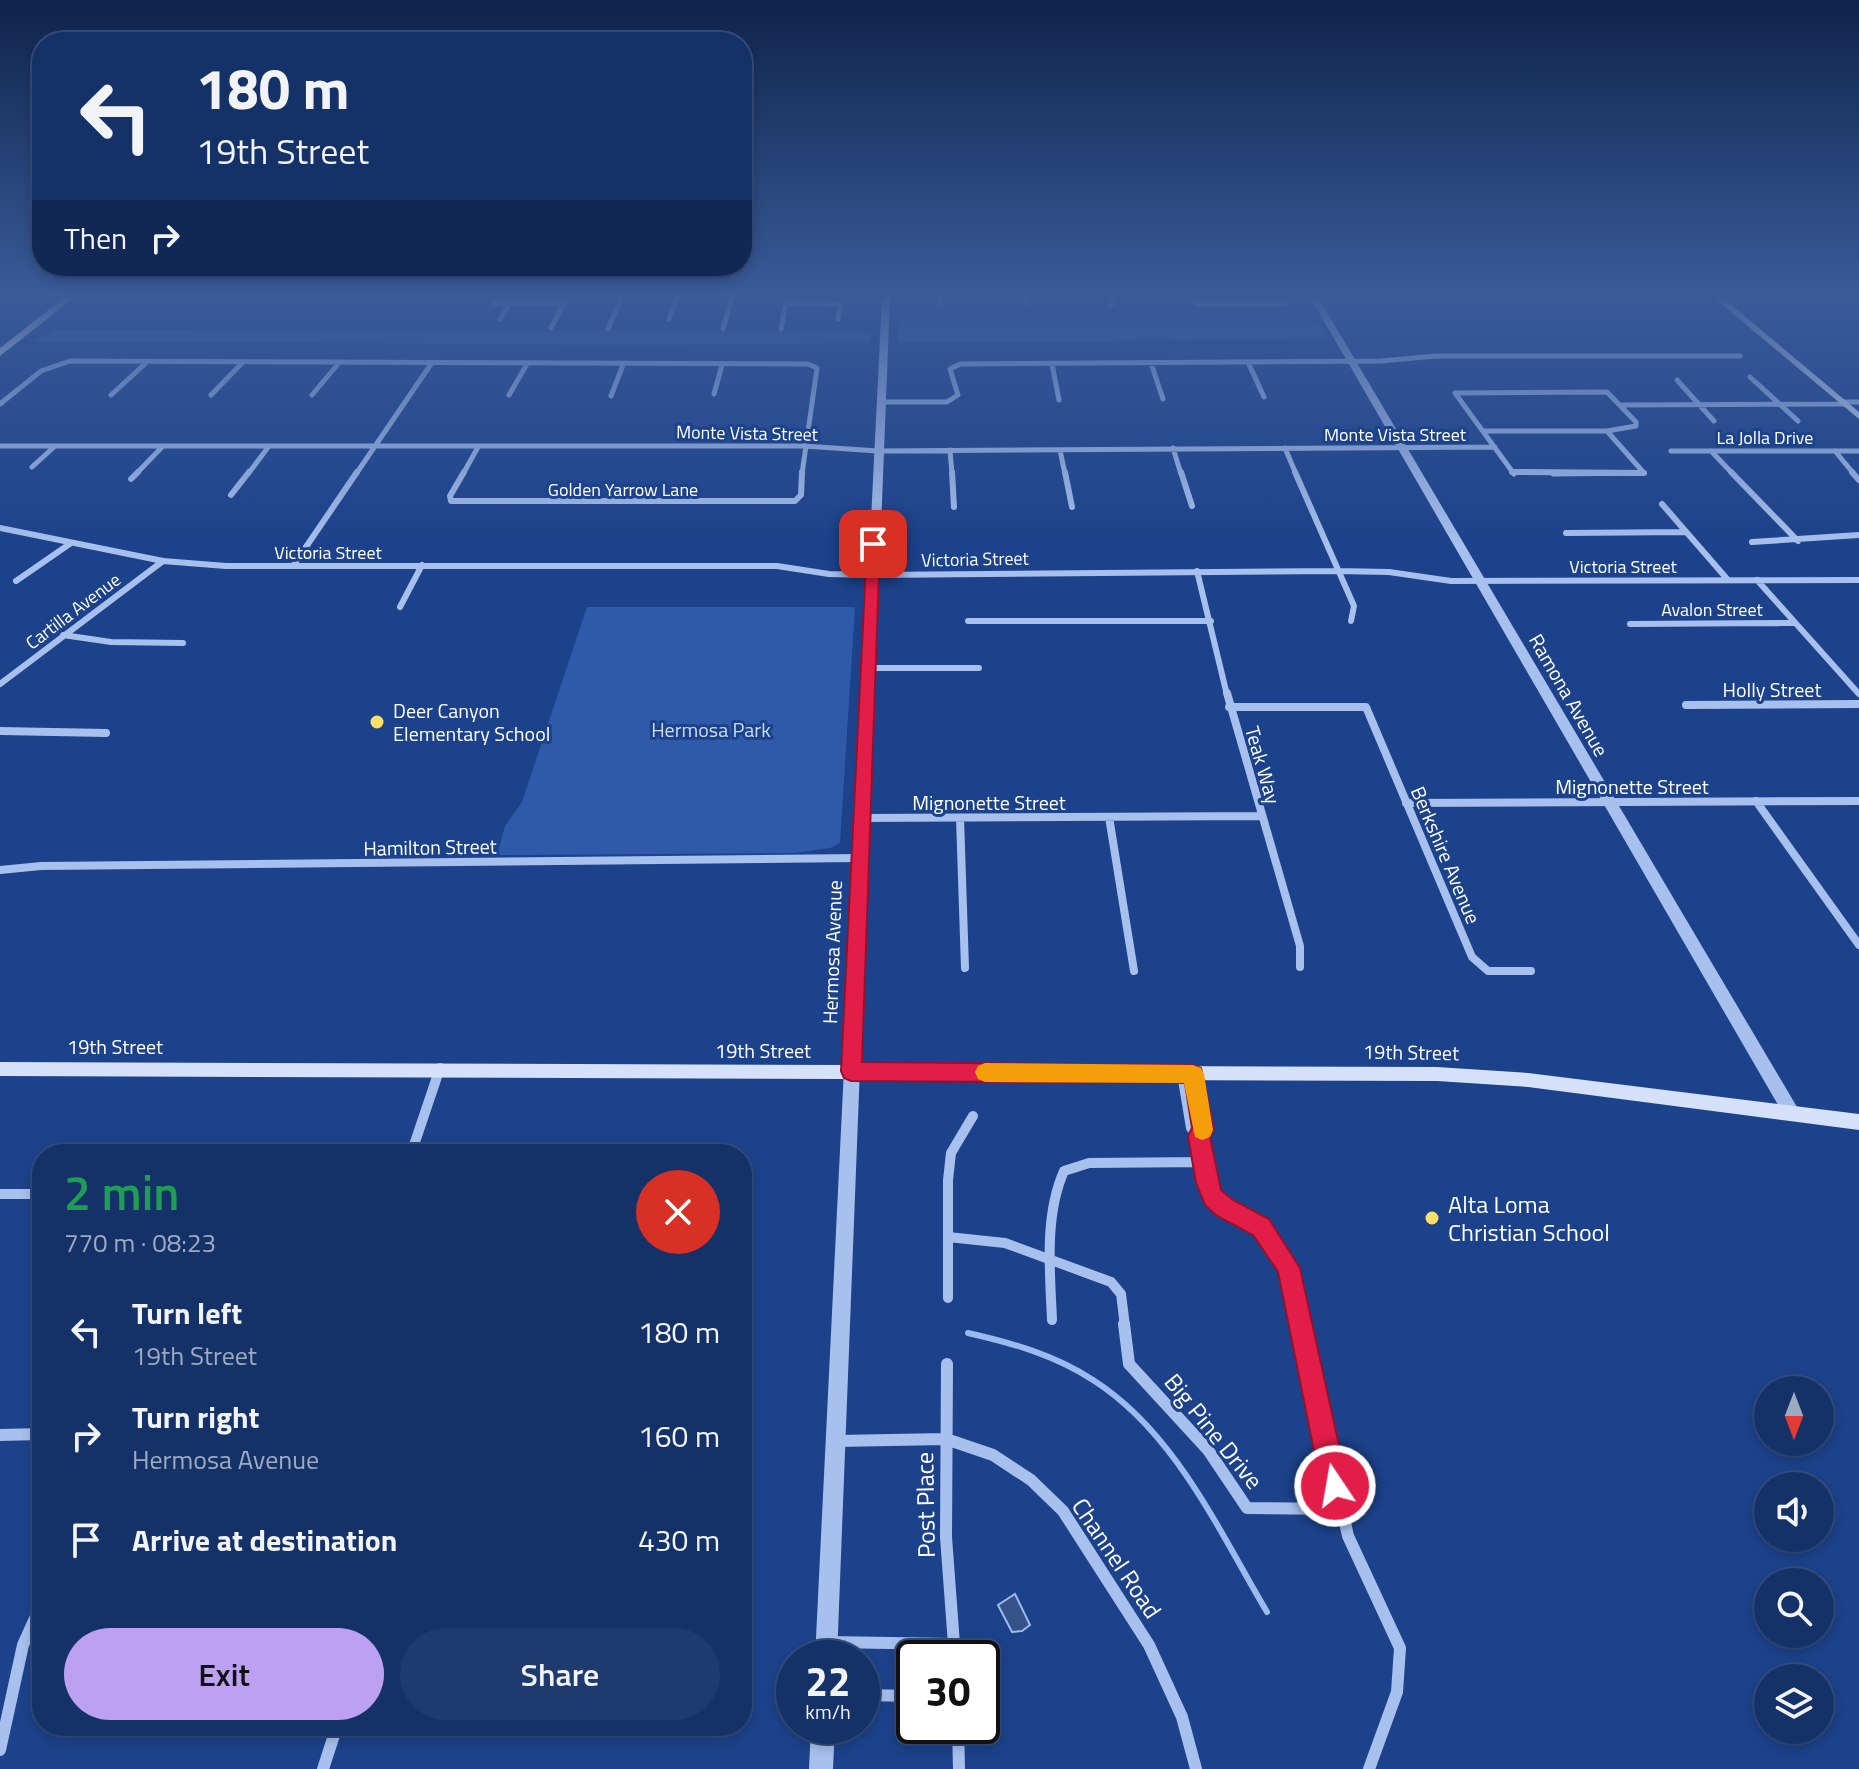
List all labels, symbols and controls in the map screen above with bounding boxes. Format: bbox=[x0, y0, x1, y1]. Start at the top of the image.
text: 180 m bbox=[196, 46, 349, 131]
icon: left bbox=[64, 64, 168, 168]
text: 19th Street bbox=[196, 123, 369, 178]
text: Then bbox=[64, 215, 127, 261]
icon: right bbox=[143, 216, 187, 260]
street label: Monte Vista Street bbox=[676, 418, 819, 448]
street label: Monte Vista Street bbox=[1324, 421, 1467, 448]
street label: La Jolla Drive bbox=[1717, 424, 1813, 451]
street label: Golden Yarrow Lane bbox=[548, 476, 698, 503]
pin bbox=[839, 510, 907, 578]
icon: arrive bbox=[851, 522, 895, 566]
street label: Victoria Street bbox=[274, 539, 383, 566]
street label: Victoria Street bbox=[921, 545, 1030, 573]
street label: Victoria Street bbox=[1569, 553, 1678, 580]
street label: Cartilla Avenue bbox=[20, 566, 126, 656]
street label: Avalon Street bbox=[1661, 596, 1763, 623]
street label: Ramona Avenue bbox=[1521, 628, 1617, 762]
street label: Holly Street bbox=[1723, 674, 1821, 705]
place label: Deer Canyon Elementary School bbox=[393, 695, 550, 749]
marker: Deer Canyon Elementary School bbox=[368, 713, 386, 731]
park label: Hermosa Park bbox=[651, 714, 771, 745]
street label: Teak Way bbox=[1237, 722, 1289, 808]
street label: Mignonette Street bbox=[1555, 771, 1709, 802]
street label: Berkshire Avenue bbox=[1403, 781, 1489, 929]
street label: Mignonette Street bbox=[912, 787, 1066, 818]
street label: Hamilton Street bbox=[363, 830, 497, 864]
street label: Hermosa Avenue bbox=[814, 880, 850, 1024]
street label: 19th Street bbox=[67, 1031, 163, 1062]
street label: 19th Street bbox=[715, 1035, 811, 1066]
street label: 19th Street bbox=[1363, 1036, 1459, 1068]
text: 2 min bbox=[64, 1156, 179, 1229]
button: close bbox=[636, 1170, 720, 1254]
place label: Alta Loma Christian School bbox=[1448, 1186, 1610, 1250]
marker: Alta Loma Christian School bbox=[1423, 1209, 1441, 1227]
text: 770 m · 08:23 bbox=[64, 1223, 216, 1262]
text: Turn left bbox=[132, 1290, 242, 1336]
text: 180 m bbox=[638, 1309, 720, 1355]
icon: left bbox=[64, 1310, 108, 1354]
text: 19th Street bbox=[132, 1336, 257, 1375]
street label: Big Pine Drive bbox=[1156, 1365, 1272, 1497]
north arrow bbox=[1754, 1376, 1834, 1456]
map controls bbox=[1754, 1376, 1834, 1744]
text: Turn right bbox=[132, 1394, 260, 1440]
text: 160 m bbox=[638, 1413, 720, 1459]
icon: right bbox=[64, 1414, 108, 1458]
text: Hermosa Avenue bbox=[132, 1440, 319, 1479]
position arrow bbox=[1293, 1444, 1377, 1528]
street label: Post Place bbox=[906, 1452, 944, 1558]
button: sound bbox=[1754, 1472, 1834, 1552]
street label: Channel Road bbox=[1063, 1490, 1171, 1626]
text: Arrive at destination bbox=[132, 1517, 397, 1563]
text: 430 m bbox=[638, 1517, 720, 1563]
icon: arrive bbox=[64, 1518, 108, 1562]
button: search bbox=[1754, 1568, 1834, 1648]
button: Exit bbox=[64, 1628, 384, 1720]
button: Share bbox=[400, 1628, 720, 1720]
speed limit sign: 30 bbox=[896, 1640, 1000, 1744]
text: 22 bbox=[806, 1651, 850, 1712]
button: layers bbox=[1754, 1664, 1834, 1744]
text: km/h bbox=[805, 1696, 851, 1727]

